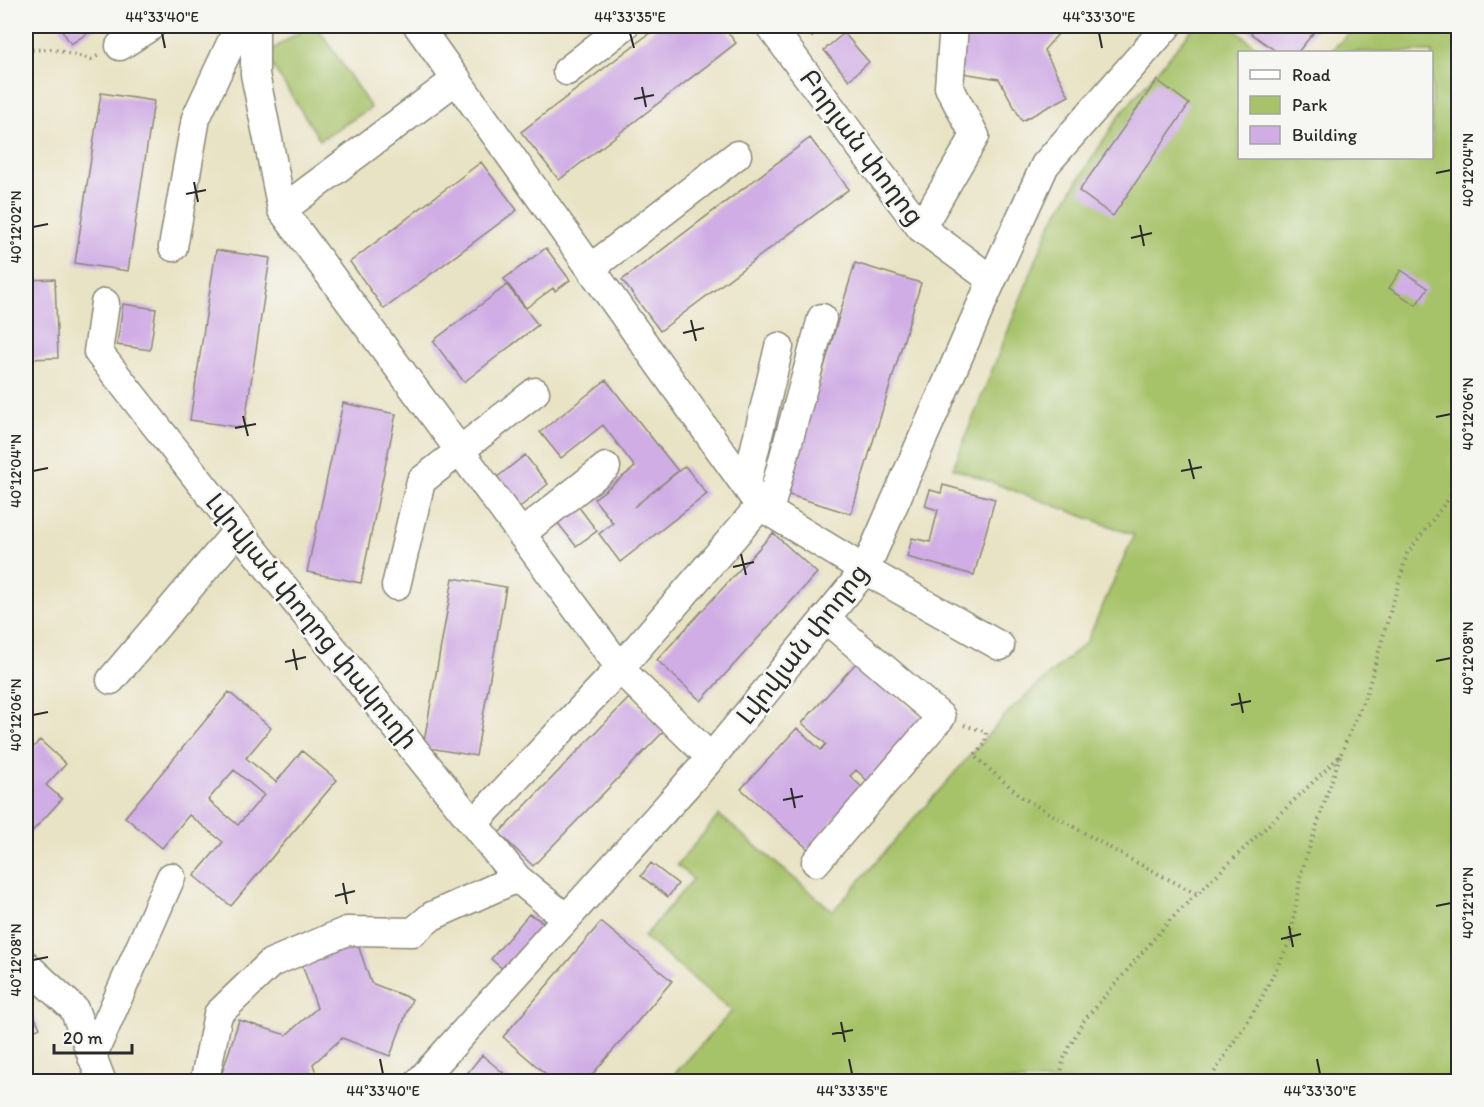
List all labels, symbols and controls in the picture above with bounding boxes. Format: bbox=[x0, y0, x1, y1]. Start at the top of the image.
text: 44°33'40"E bbox=[125, 8, 199, 26]
text: 44°33'35"E bbox=[594, 8, 666, 26]
text: 44°33'30"E bbox=[1063, 8, 1135, 26]
legend bbox=[1238, 51, 1433, 159]
street label: Բորյան փողոց bbox=[793, 63, 931, 231]
text: Road bbox=[1292, 64, 1331, 86]
text: Park bbox=[1292, 94, 1327, 116]
text: Building bbox=[1292, 124, 1358, 146]
text: 40°12'04"N bbox=[1459, 133, 1477, 207]
text: 40°12'02"N bbox=[7, 190, 25, 264]
text: 40°12'06"N bbox=[1459, 377, 1477, 451]
text: 40°12'04"N bbox=[7, 434, 25, 508]
street label: Լվովյան փողոց փակուղի bbox=[199, 487, 425, 755]
street label: Լվովյան փողոց bbox=[729, 557, 875, 731]
text: 40°12'08"N bbox=[1459, 621, 1477, 695]
text: 40°12'06"N bbox=[7, 678, 25, 752]
text: 40°12'10"N bbox=[1459, 867, 1477, 939]
text: 40°12'08"N bbox=[7, 923, 25, 997]
scale bar bbox=[54, 1017, 132, 1055]
text: 20 m bbox=[63, 1027, 103, 1049]
text: 44°33'40"E bbox=[346, 1082, 420, 1100]
text: 44°33'35"E bbox=[816, 1082, 888, 1100]
text: 44°33'30"E bbox=[1284, 1082, 1356, 1100]

